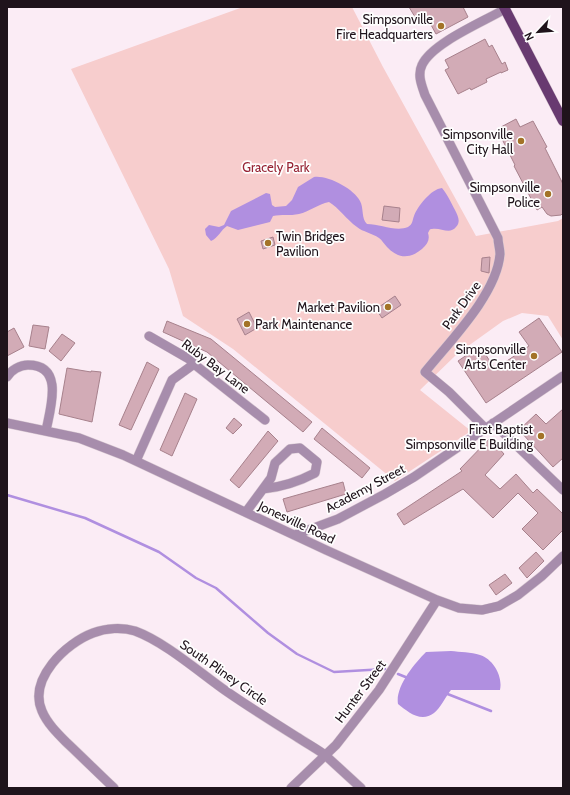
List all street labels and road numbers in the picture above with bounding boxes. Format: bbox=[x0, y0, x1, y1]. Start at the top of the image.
street label: Park Drive bbox=[438, 278, 484, 332]
street label: Ruby Bay Lane bbox=[179, 335, 253, 397]
street label: Academy Street bbox=[322, 460, 408, 516]
street label: Jonesville Road bbox=[255, 497, 338, 547]
street label: South Pliney Circle bbox=[177, 636, 271, 708]
street label: Hunter Street bbox=[331, 656, 389, 726]

